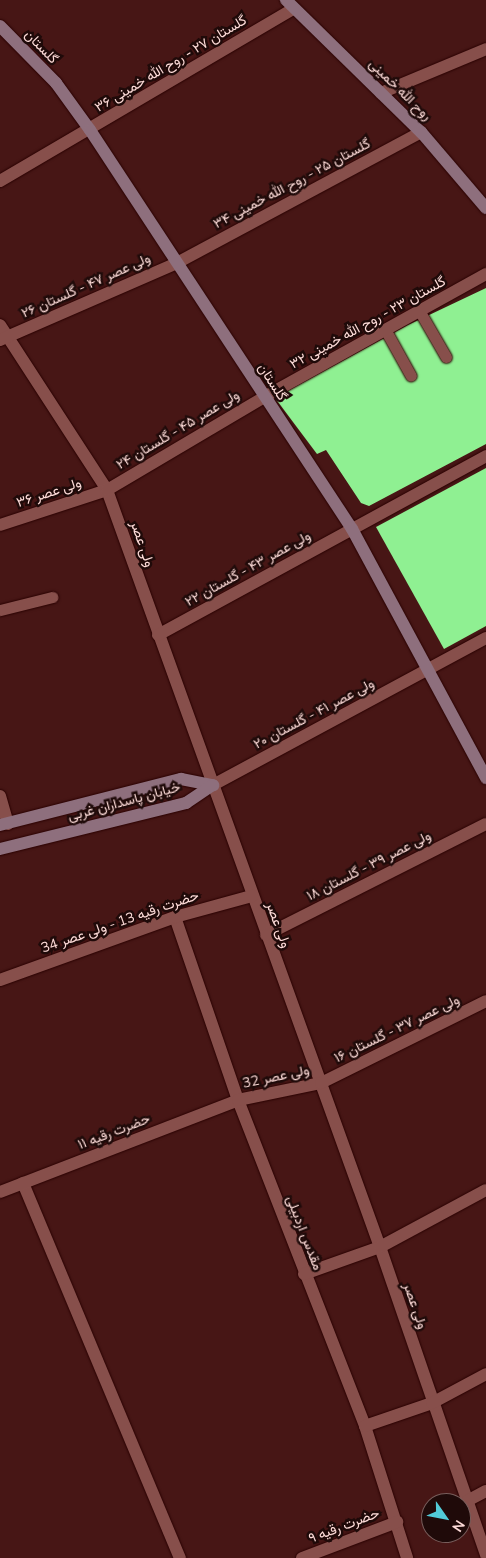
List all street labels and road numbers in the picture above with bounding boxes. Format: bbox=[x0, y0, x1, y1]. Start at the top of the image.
street label: گلستان ۲۷ - روح الله خمینی ۳۶ bbox=[92, 12, 250, 116]
street label: گلستان bbox=[21, 26, 61, 68]
street label: روح الله خمینی bbox=[365, 56, 435, 124]
street label: گلستان ۲۵ - روح الله خمینی ۳۴ bbox=[211, 135, 373, 233]
street label: ولی عصر ۴۷ - گلستان ۲۶ bbox=[19, 250, 153, 322]
street label: گلستان ۲۳ - روح الله خمینی ۳۲ bbox=[287, 273, 449, 373]
street label: گلستان bbox=[254, 360, 290, 404]
street label: ولی عصر ۴۵ - گلستان ۲۴ bbox=[113, 387, 243, 473]
street label: ولی عصر ۳۶ bbox=[14, 475, 84, 511]
street label: ولی عصر bbox=[126, 519, 158, 569]
street label: ولی عصر ۴۳ - گلستان ۲۲ bbox=[182, 528, 314, 610]
street label: ولی عصر ۴۱ - گلستان ۲۰ bbox=[251, 675, 377, 753]
street label: خیابان پاسداران غربی bbox=[66, 779, 182, 825]
street label: ولی عصر ۳۹ - گلستان ۱۸ bbox=[304, 827, 434, 905]
street label: حضرت رقیه 13 - ولی عصر 34 bbox=[39, 887, 201, 957]
street label: ولی عصر bbox=[262, 900, 294, 950]
street label: ولی عصر ۳۷ - گلستان ۱۶ bbox=[332, 991, 462, 1067]
street label: ولی عصر 32 bbox=[241, 1062, 311, 1092]
street label: حضرت رقیه ۱۱ bbox=[76, 1111, 152, 1153]
street label: مقدس اردبیلی bbox=[282, 1193, 326, 1273]
street label: ولی عصر bbox=[399, 1281, 431, 1331]
street label: حضرت رقیه ۹ bbox=[306, 1505, 382, 1547]

